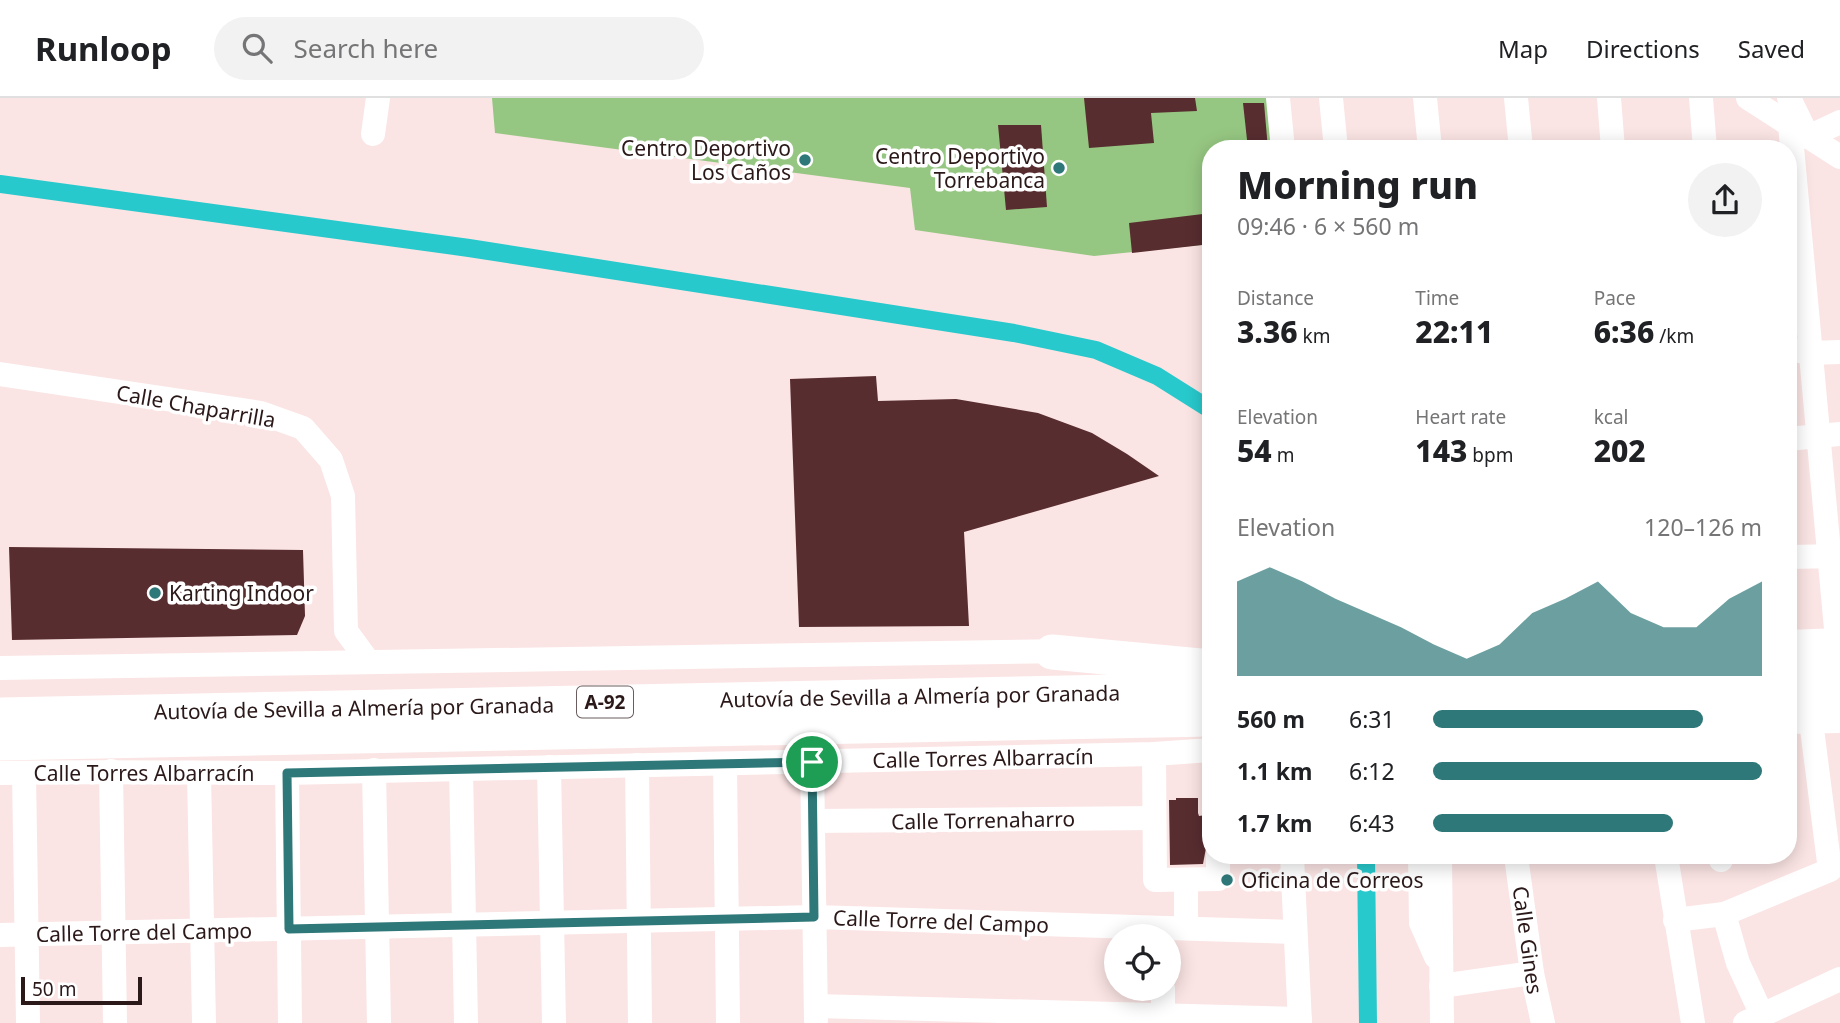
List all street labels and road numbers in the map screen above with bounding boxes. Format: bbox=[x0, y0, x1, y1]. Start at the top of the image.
street label: Calle Chaparrilla bbox=[114, 378, 278, 434]
street label: Autovía de Sevilla a Almería por Granada bbox=[720, 679, 1120, 713]
road number: A-92 bbox=[577, 687, 633, 718]
street label: Autovía de Sevilla a Almería por Granada bbox=[154, 691, 554, 725]
street label: Calle Torres Albarracín bbox=[872, 742, 1094, 774]
street label: Calle Torres Albarracín bbox=[33, 759, 255, 787]
street label: Calle Torrenaharro bbox=[891, 804, 1075, 836]
street label: Calle Gines bbox=[1507, 884, 1549, 996]
street label: Calle Torre del Campo bbox=[832, 903, 1050, 939]
street label: Calle Torre del Campo bbox=[36, 916, 252, 948]

